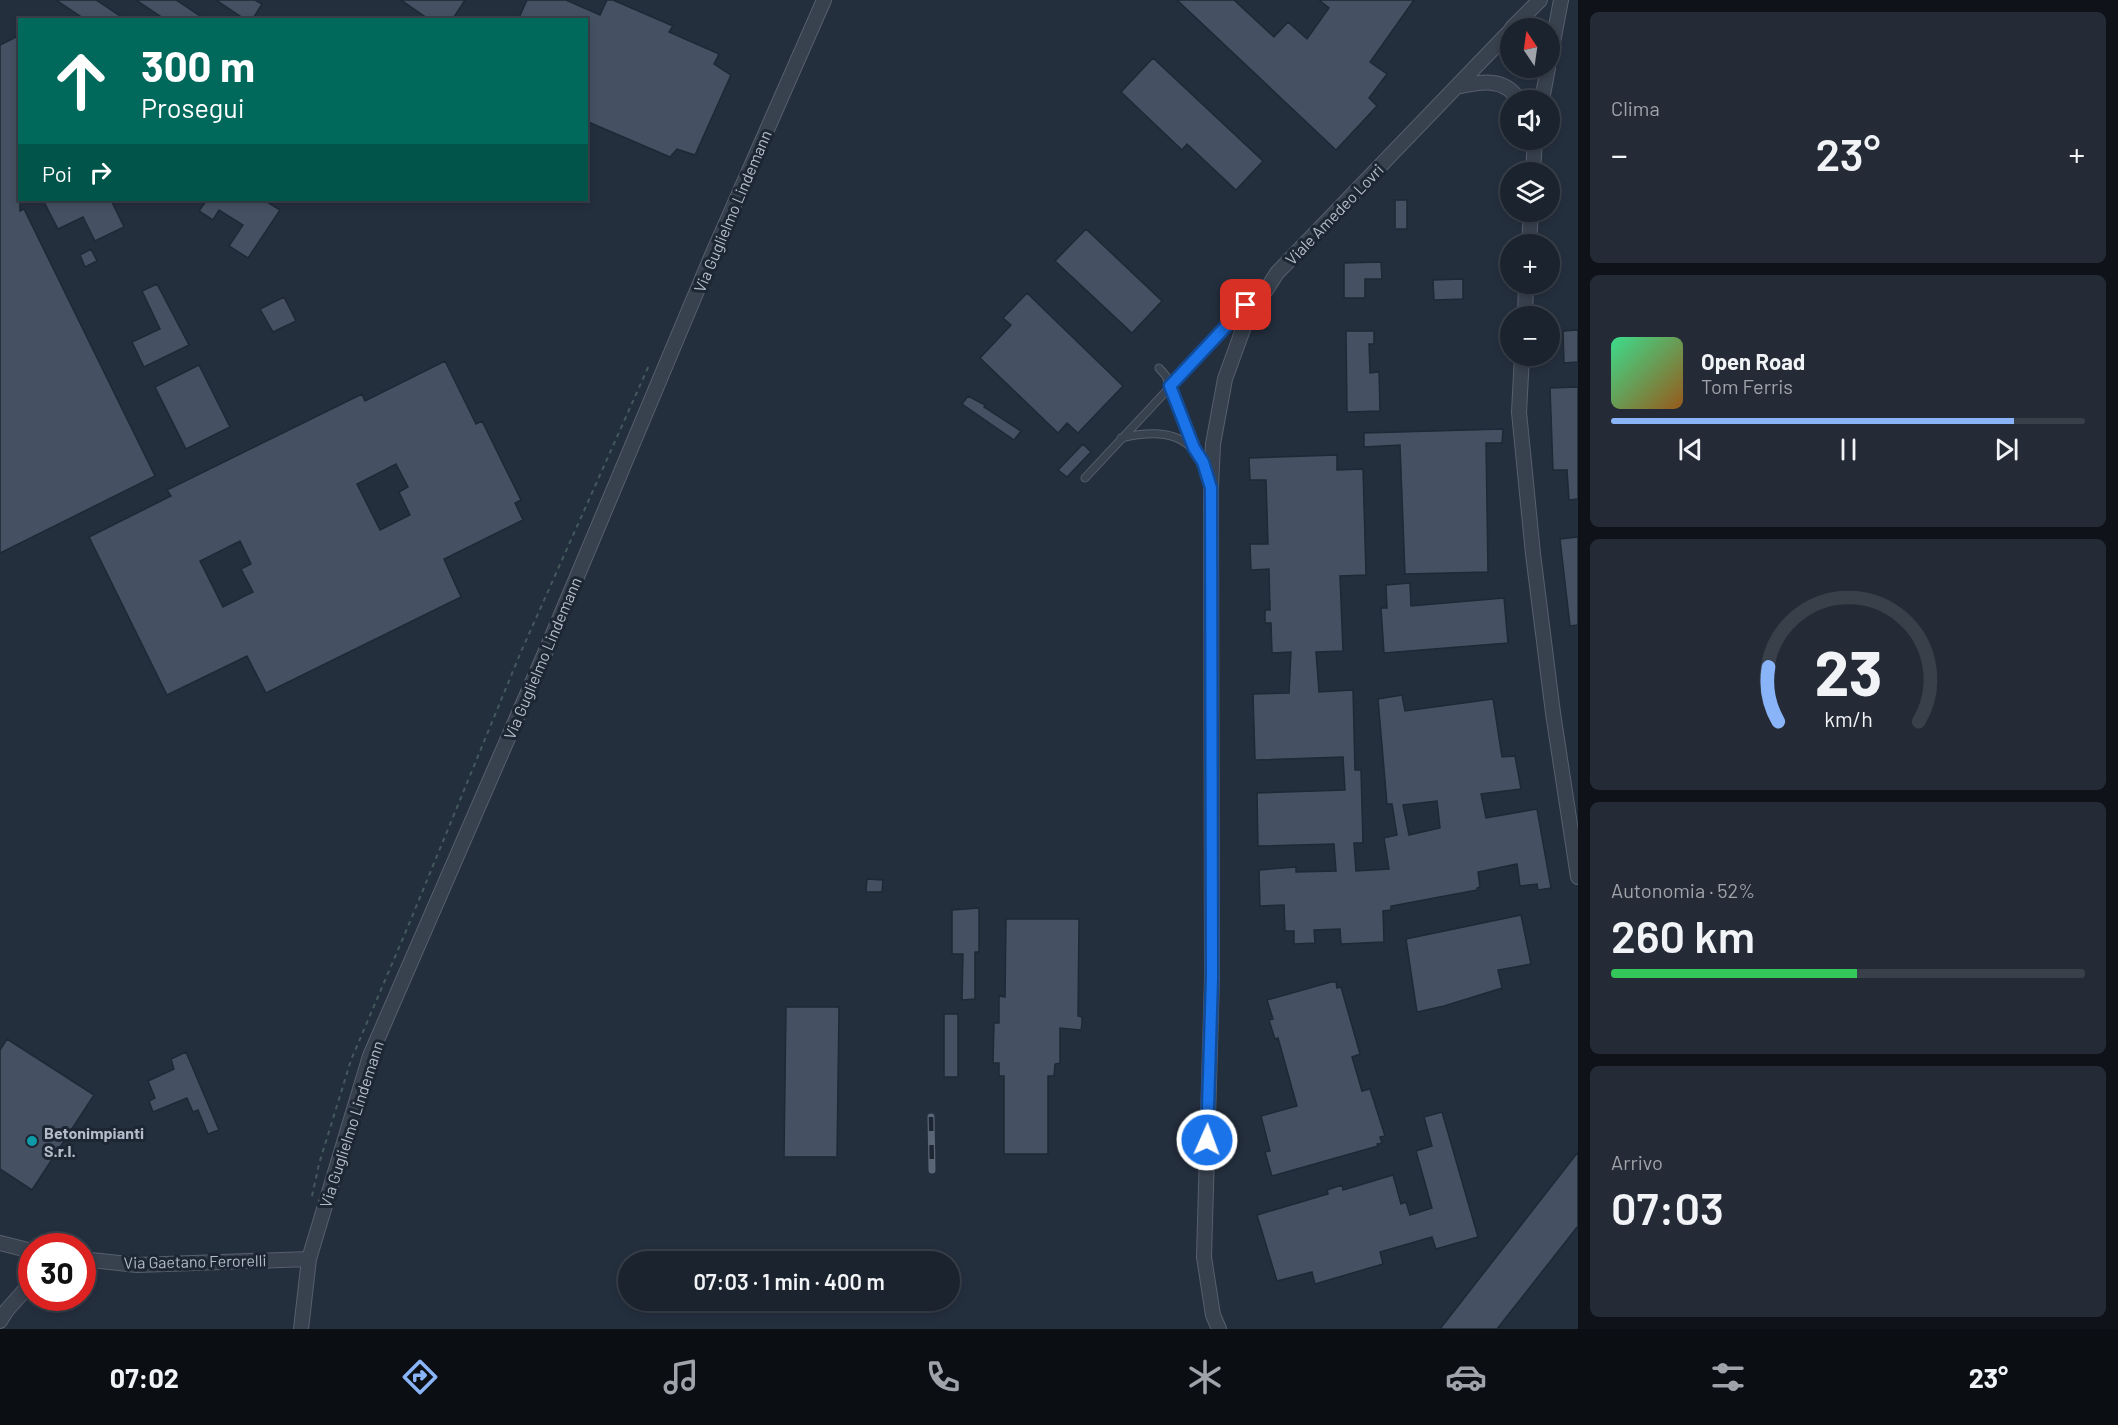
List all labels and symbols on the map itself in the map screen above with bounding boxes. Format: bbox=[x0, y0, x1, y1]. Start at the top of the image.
north arrow bbox=[1500, 18, 1560, 78]
street label: Via Guglielmo Lindemann bbox=[689, 127, 775, 295]
street label: Viale Amedeo Lovri bbox=[1281, 160, 1387, 268]
pin bbox=[1220, 279, 1271, 330]
street label: Via Guglielmo Lindemann bbox=[499, 574, 585, 742]
street label: Via Guglielmo Lindemann bbox=[315, 1038, 387, 1210]
position arrow bbox=[1175, 1108, 1239, 1172]
place label: Betonimpianti S.r.l. bbox=[44, 1123, 144, 1160]
marker: Betonimpianti S.r.l. bbox=[25, 1134, 39, 1148]
speed limit sign: 30 bbox=[18, 1233, 96, 1311]
street label: Via Gaetano Ferorelli bbox=[123, 1250, 267, 1272]

